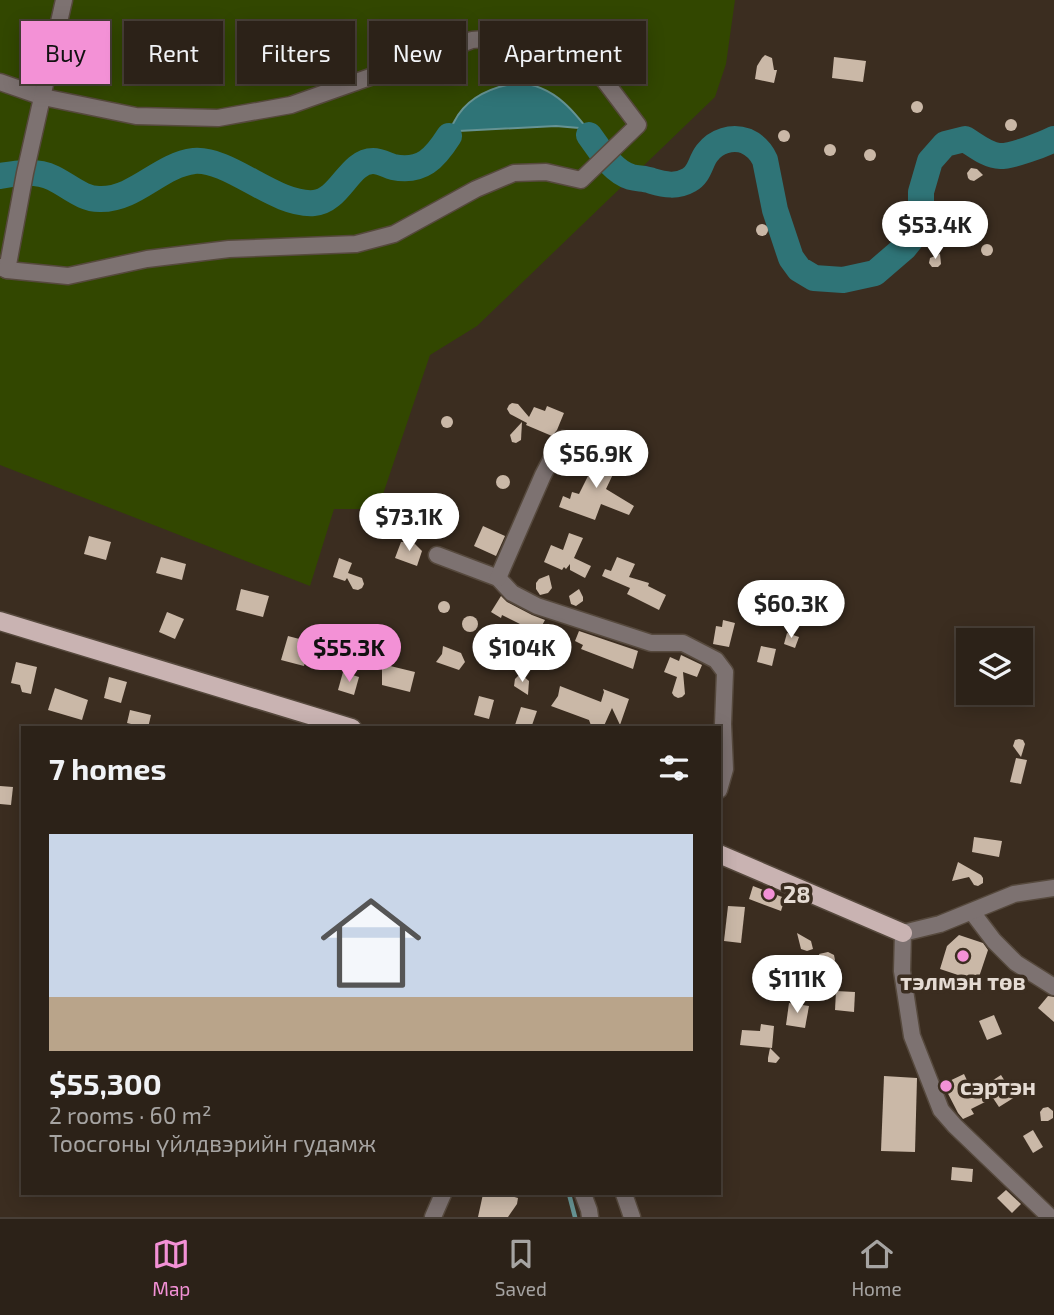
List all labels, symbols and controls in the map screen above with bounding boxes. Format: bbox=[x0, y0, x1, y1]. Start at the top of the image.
chip: Buy bbox=[21, 21, 110, 84]
chip: Rent bbox=[124, 21, 223, 84]
chip: Filters bbox=[237, 21, 355, 84]
chip: New bbox=[369, 21, 466, 84]
chip: Apartment bbox=[480, 21, 646, 84]
pin: $53.4K bbox=[878, 202, 992, 261]
text: $53.4K bbox=[898, 210, 972, 238]
pin: $56.9K bbox=[539, 430, 653, 490]
text: $56.9K bbox=[559, 439, 633, 467]
pin: $73.1K bbox=[352, 494, 466, 553]
text: $73.1K bbox=[375, 502, 443, 530]
pin: $60.3K bbox=[734, 580, 848, 640]
text: $60.3K bbox=[754, 589, 828, 617]
pin: $55.3K bbox=[292, 624, 406, 684]
pin: $104K bbox=[473, 624, 571, 684]
map controls bbox=[956, 628, 1033, 705]
button: layers bbox=[956, 628, 1033, 705]
text: $55.3K bbox=[313, 633, 385, 661]
text: $104K bbox=[488, 633, 556, 661]
icon: filters bbox=[655, 749, 693, 787]
text: 7 homes bbox=[49, 750, 166, 786]
icon: home bbox=[308, 880, 434, 1006]
place label: 28 bbox=[783, 880, 811, 908]
marker: 28 bbox=[761, 886, 777, 902]
marker: тэлмэн төв bbox=[955, 948, 971, 964]
pin: $111K bbox=[748, 956, 846, 1015]
text: $111K bbox=[768, 964, 826, 992]
place label: тэлмэн төв bbox=[900, 967, 1026, 995]
text: $55,300 bbox=[49, 1065, 162, 1101]
place label: сэртэн bbox=[960, 1072, 1036, 1100]
marker: сэртэн bbox=[938, 1078, 954, 1094]
text: 2 rooms · 60 m² bbox=[49, 1101, 211, 1129]
text: Тоосгоны үйлдвэрийн гудамж bbox=[49, 1129, 376, 1157]
tab: Map bbox=[152, 1235, 190, 1300]
tab: Saved bbox=[495, 1235, 547, 1300]
tab: Home bbox=[851, 1235, 902, 1300]

